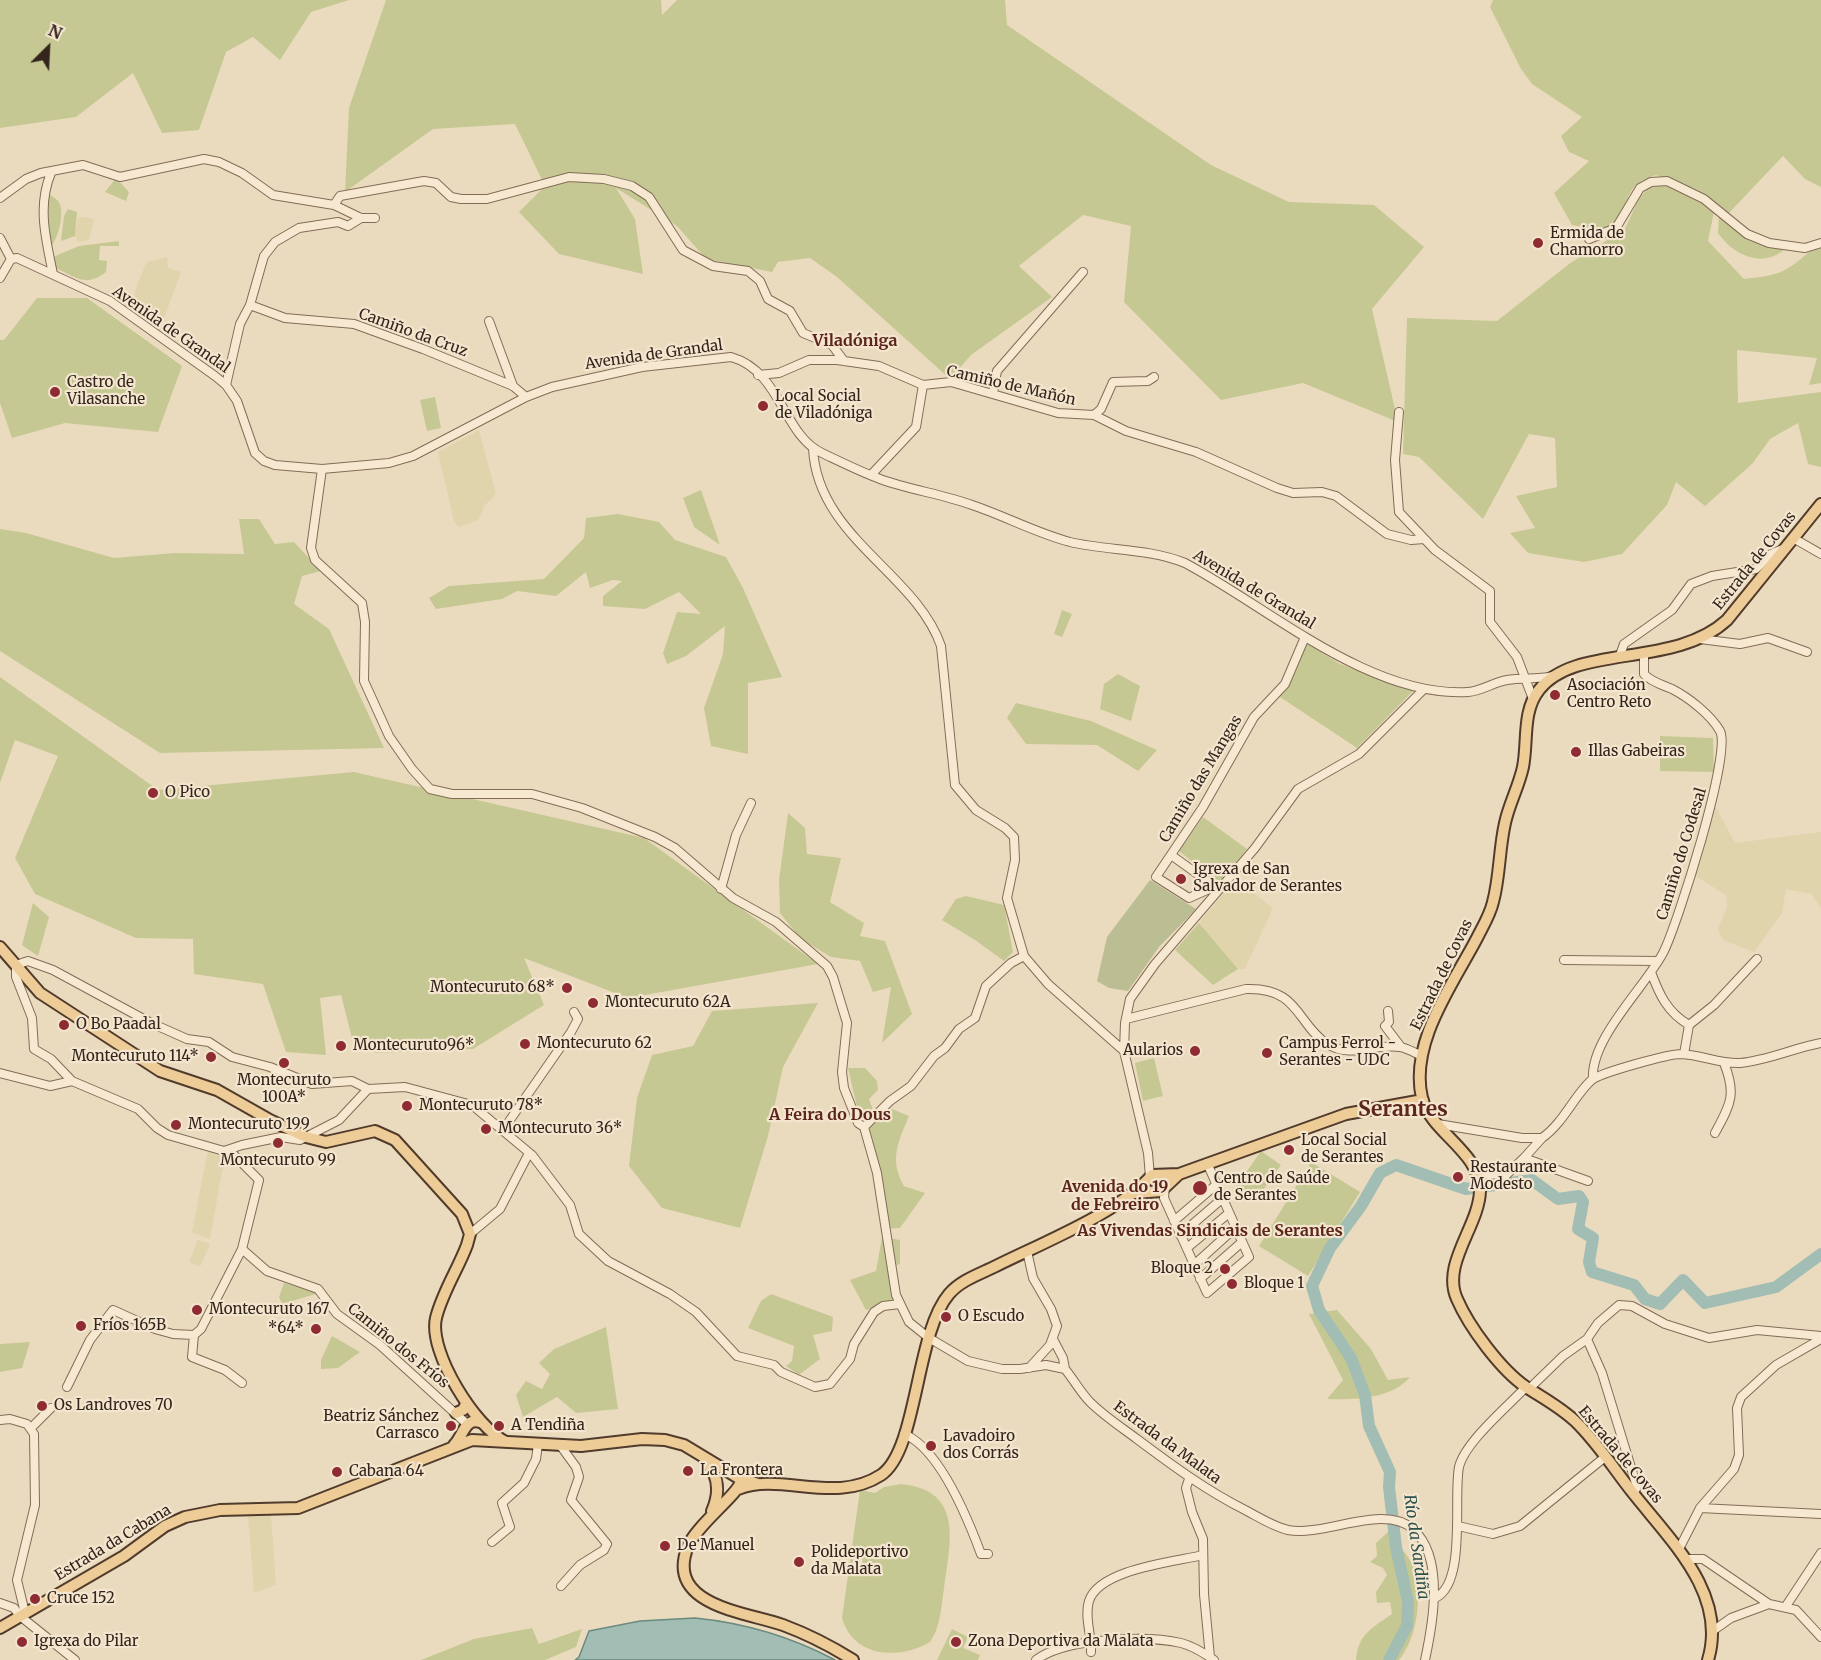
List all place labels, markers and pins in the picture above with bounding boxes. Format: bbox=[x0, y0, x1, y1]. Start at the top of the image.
place label: Ermida de Chamorro bbox=[1550, 225, 1624, 260]
marker: Ermida de Chamorro bbox=[1531, 236, 1545, 250]
place label: Castro de Vilasanche bbox=[67, 374, 145, 409]
marker: Castro de Vilasanche bbox=[48, 385, 62, 399]
place label: Local Social de Viladóniga bbox=[775, 388, 873, 423]
marker: Local Social de Viladóniga bbox=[756, 399, 770, 413]
place label: Asociación Centro Reto bbox=[1567, 677, 1651, 712]
marker: Asociación Centro Reto bbox=[1548, 688, 1562, 702]
place label: Illas Gabeiras bbox=[1588, 743, 1685, 761]
marker: Illas Gabeiras bbox=[1569, 745, 1583, 759]
place label: O Pico bbox=[165, 784, 210, 802]
marker: O Pico bbox=[146, 786, 160, 800]
place label: Igrexa de San Salvador de Serantes bbox=[1193, 861, 1342, 896]
marker: Igrexa de San Salvador de Serantes bbox=[1174, 872, 1188, 886]
place label: Montecuruto 68* bbox=[430, 979, 555, 997]
marker: Montecuruto 68* bbox=[560, 981, 574, 995]
place label: Montecuruto 62A bbox=[605, 994, 731, 1012]
marker: Montecuruto 62A bbox=[586, 996, 600, 1010]
place label: O Bo Paadal bbox=[76, 1016, 161, 1034]
marker: O Bo Paadal bbox=[57, 1018, 71, 1032]
place label: Montecuruto 62 bbox=[537, 1035, 652, 1053]
place label: Campus Ferrol - Serantes - UDC bbox=[1279, 1035, 1396, 1070]
place label: Montecuruto96* bbox=[353, 1037, 474, 1055]
marker: Montecuruto 62 bbox=[518, 1037, 532, 1051]
marker: Montecuruto96* bbox=[334, 1039, 348, 1053]
place label: Aularios bbox=[1123, 1042, 1183, 1060]
marker: Aularios bbox=[1188, 1044, 1202, 1058]
marker: Campus Ferrol - Serantes - UDC bbox=[1260, 1046, 1274, 1060]
place label: Montecuruto 114* bbox=[71, 1048, 199, 1066]
marker: Montecuruto 114* bbox=[204, 1050, 218, 1064]
marker: Montecuruto 100A* bbox=[277, 1056, 291, 1070]
place label: Montecuruto 100A* bbox=[237, 1072, 331, 1107]
place label: Montecuruto 78* bbox=[419, 1097, 543, 1115]
marker: Montecuruto 78* bbox=[400, 1099, 414, 1113]
place label: Montecuruto 199 bbox=[188, 1116, 310, 1134]
marker: Montecuruto 199 bbox=[169, 1118, 183, 1132]
place label: Montecuruto 36* bbox=[498, 1120, 622, 1138]
marker: Montecuruto 36* bbox=[479, 1122, 493, 1136]
place label: Local Social de Serantes bbox=[1301, 1132, 1387, 1167]
marker: Montecuruto 99 bbox=[271, 1136, 285, 1150]
marker: Local Social de Serantes bbox=[1282, 1143, 1296, 1157]
place label: Montecuruto 99 bbox=[220, 1152, 336, 1170]
place label: Restaurante Modesto bbox=[1470, 1159, 1556, 1194]
place label: Centro de Saúde de Serantes bbox=[1214, 1170, 1330, 1205]
marker: Restaurante Modesto bbox=[1451, 1170, 1465, 1184]
marker: Centro de Saúde de Serantes bbox=[1191, 1179, 1209, 1197]
place label: Bloque 2 bbox=[1151, 1260, 1213, 1278]
marker: Bloque 2 bbox=[1218, 1262, 1232, 1276]
place label: Bloque 1 bbox=[1244, 1275, 1304, 1293]
marker: Bloque 1 bbox=[1225, 1277, 1239, 1291]
place label: Montecuruto 167 bbox=[209, 1301, 329, 1319]
marker: Montecuruto 167 bbox=[190, 1303, 204, 1317]
place label: O Escudo bbox=[958, 1308, 1024, 1326]
marker: O Escudo bbox=[939, 1310, 953, 1324]
place label: Fríos 165B bbox=[93, 1317, 166, 1335]
marker: Fríos 165B bbox=[74, 1319, 88, 1333]
place label: *64* bbox=[268, 1320, 304, 1338]
marker: *64* bbox=[309, 1322, 323, 1336]
place label: Os Landroves 70 bbox=[54, 1397, 173, 1415]
marker: Os Landroves 70 bbox=[35, 1399, 49, 1413]
place label: Beatriz Sánchez Carrasco bbox=[323, 1408, 439, 1443]
place label: A Tendiña bbox=[511, 1417, 585, 1435]
marker: Beatriz Sánchez Carrasco bbox=[444, 1419, 458, 1433]
marker: A Tendiña bbox=[492, 1419, 506, 1433]
place label: Lavadoiro dos Corrás bbox=[943, 1428, 1019, 1463]
marker: Lavadoiro dos Corrás bbox=[924, 1439, 938, 1453]
place label: La Frontera bbox=[700, 1462, 783, 1480]
place label: Cabana 64 bbox=[349, 1463, 424, 1481]
marker: La Frontera bbox=[681, 1464, 695, 1478]
marker: Cabana 64 bbox=[330, 1465, 344, 1479]
place label: De Manuel bbox=[677, 1537, 754, 1555]
marker: De Manuel bbox=[658, 1539, 672, 1553]
place label: Polideportivo da Malata bbox=[811, 1544, 908, 1579]
marker: Polideportivo da Malata bbox=[792, 1555, 806, 1569]
place label: Cruce 152 bbox=[47, 1590, 115, 1608]
marker: Cruce 152 bbox=[28, 1592, 42, 1606]
place label: Igrexa do Pilar bbox=[34, 1633, 139, 1651]
place label: Zona Deportiva da Malata bbox=[968, 1633, 1153, 1651]
marker: Igrexa do Pilar bbox=[15, 1635, 29, 1649]
marker: Zona Deportiva da Malata bbox=[949, 1635, 963, 1649]

